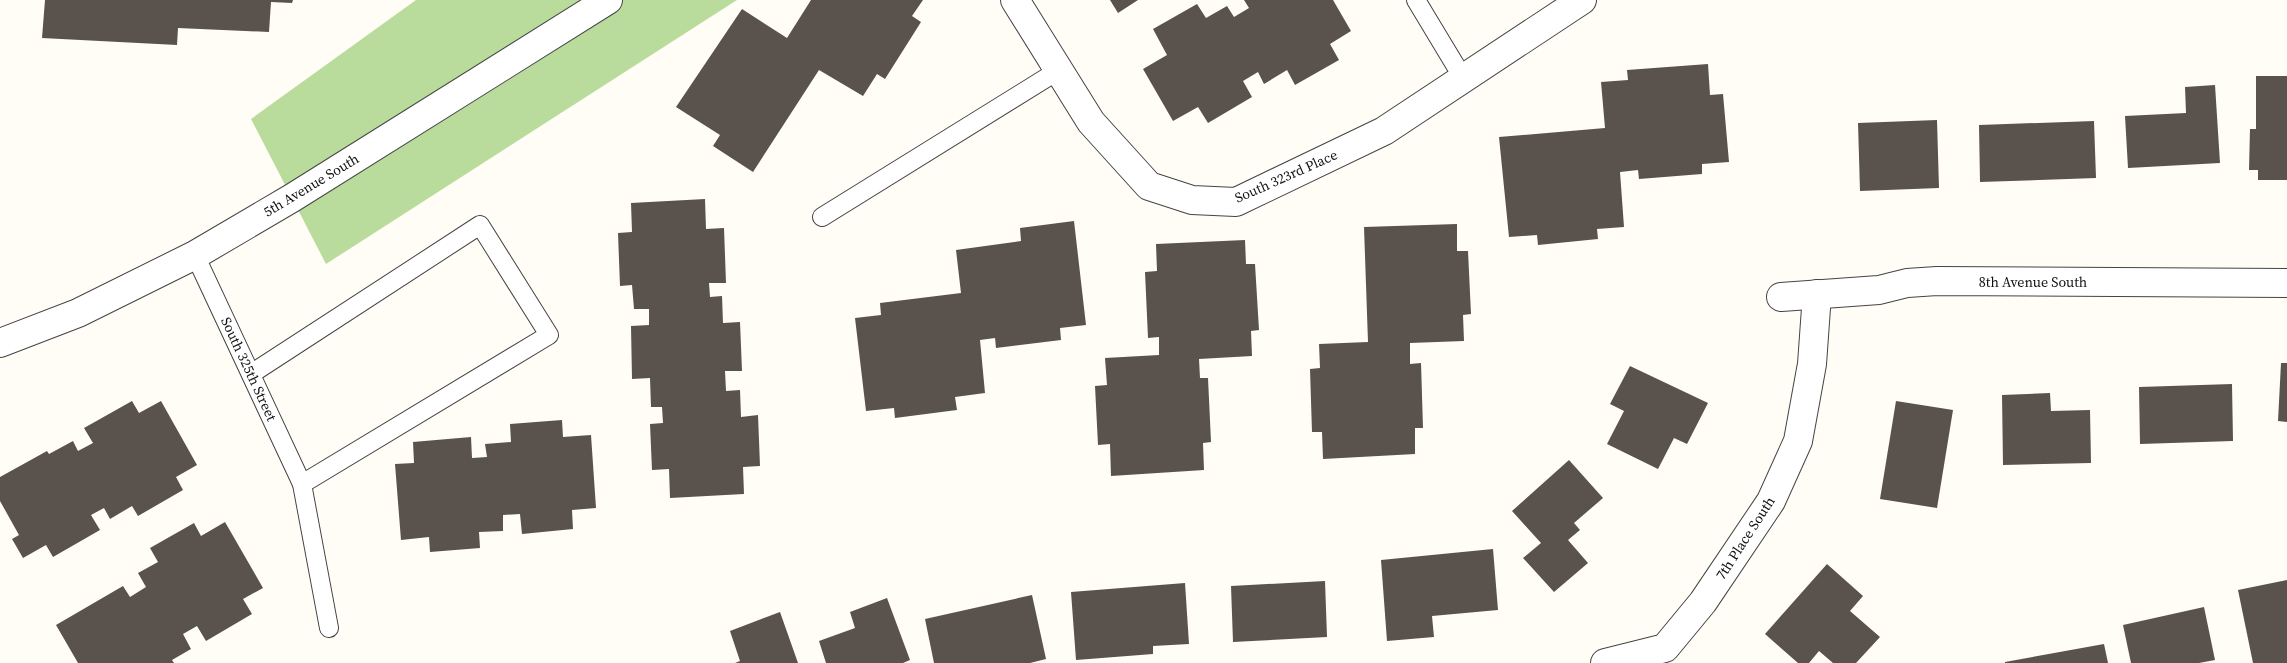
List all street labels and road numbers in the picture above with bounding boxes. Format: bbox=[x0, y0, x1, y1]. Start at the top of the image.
street label: South 323rd Place bbox=[1231, 144, 1341, 208]
street label: 5th Avenue South bbox=[259, 149, 363, 221]
street label: 8th Avenue South bbox=[1979, 272, 2087, 292]
street label: South 325th Street bbox=[216, 314, 282, 425]
street label: 7th Place South bbox=[1711, 492, 1779, 584]

